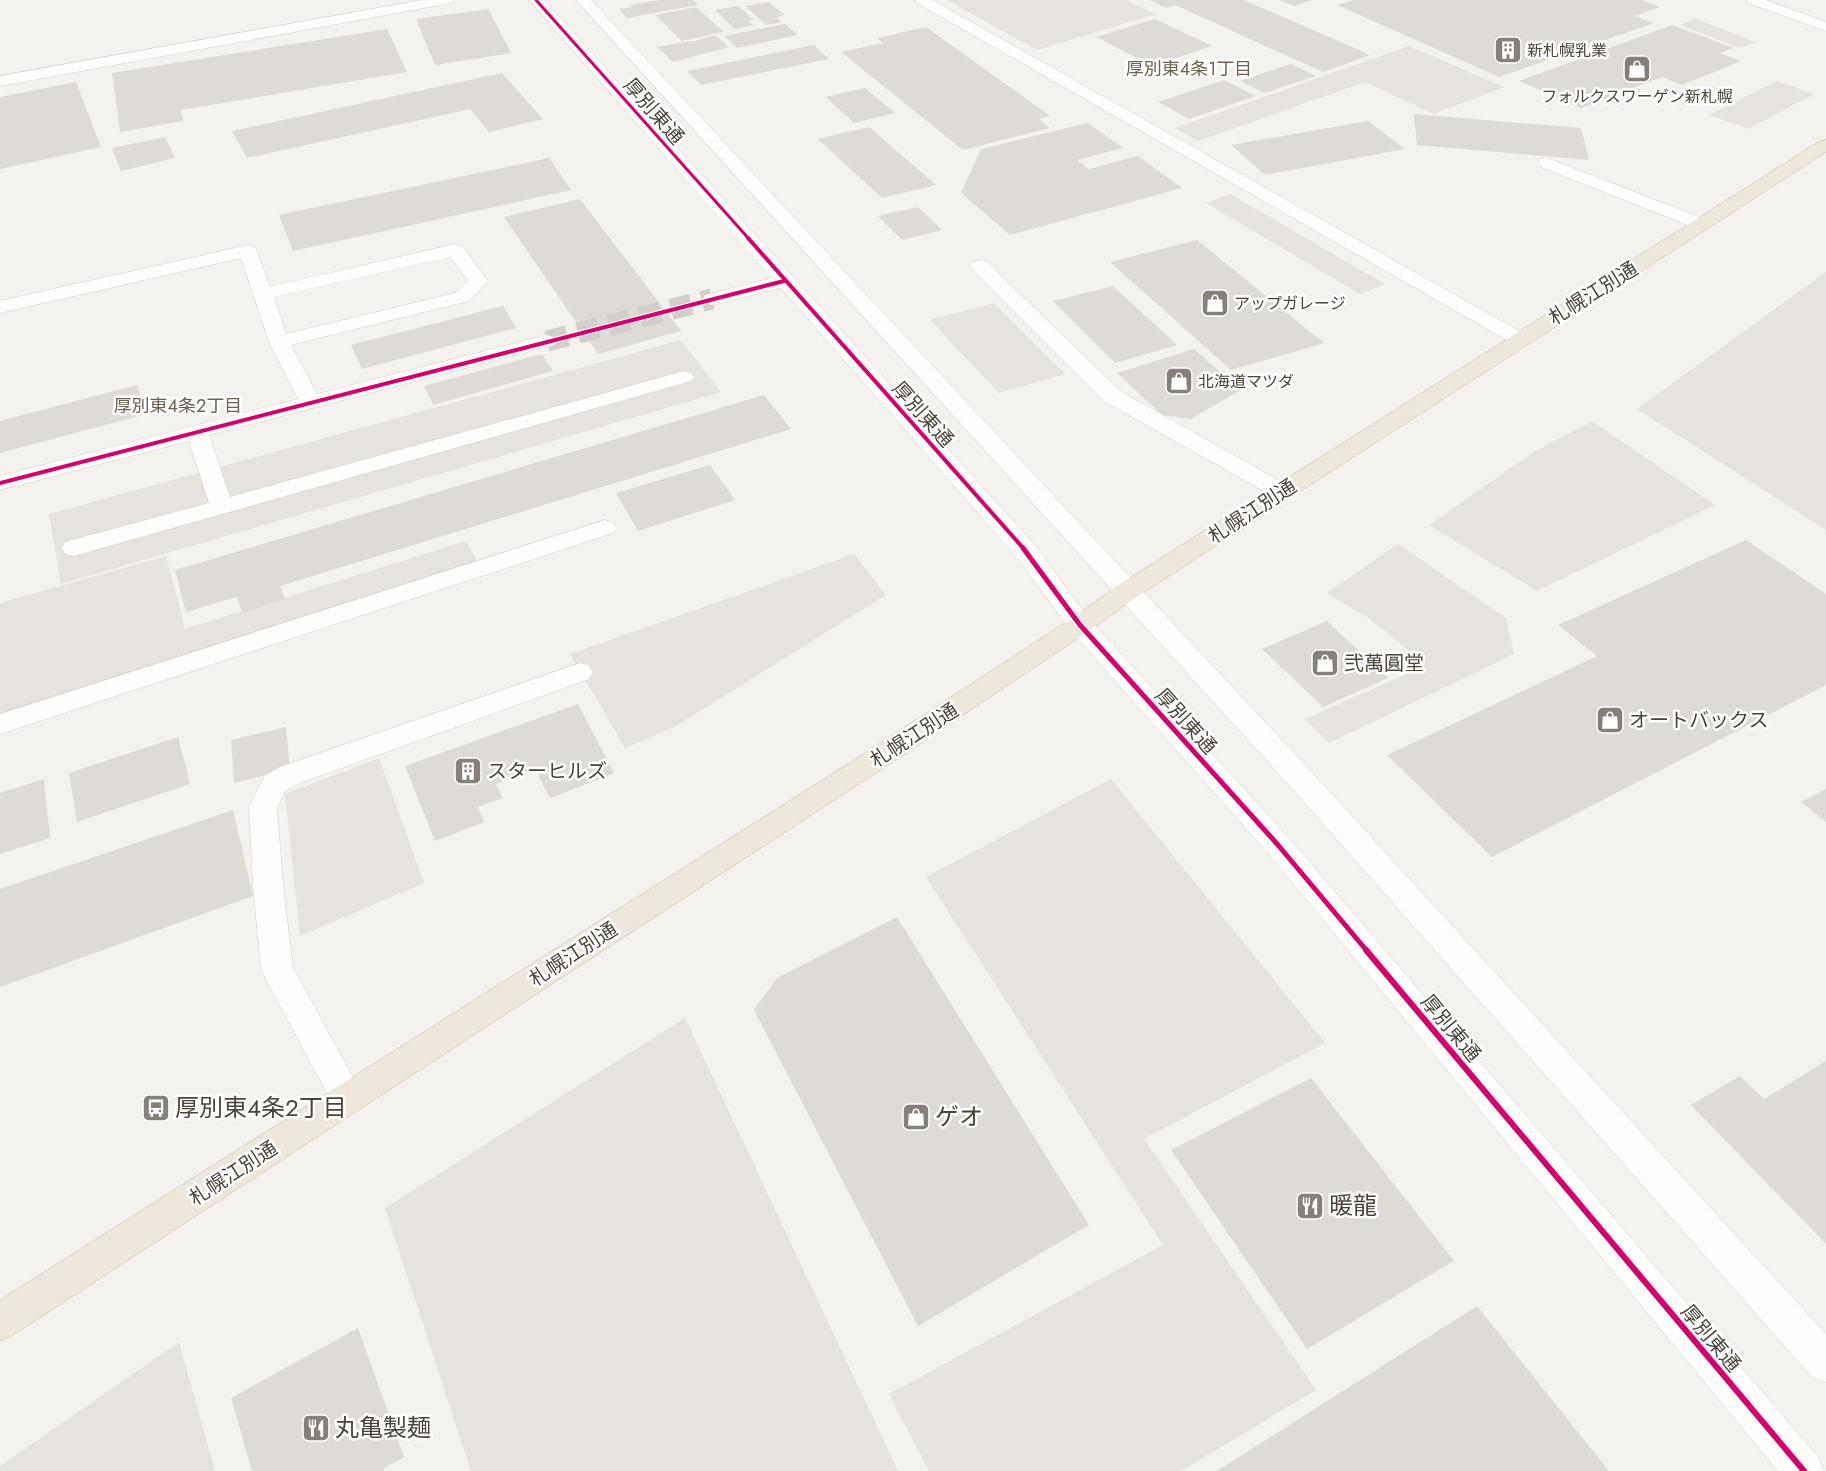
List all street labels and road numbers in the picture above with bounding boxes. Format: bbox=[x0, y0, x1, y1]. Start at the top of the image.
street label: 厚別東通 bbox=[616, 72, 691, 151]
street label: 札幌江別通 bbox=[1543, 255, 1643, 332]
street label: 厚別東通 bbox=[885, 375, 960, 454]
street label: 札幌江別通 bbox=[1202, 472, 1302, 551]
street label: 厚別東通 bbox=[1148, 682, 1223, 761]
street label: 札幌江別通 bbox=[864, 696, 964, 775]
street label: 札幌江別通 bbox=[523, 915, 623, 994]
street label: 厚別東通 bbox=[1414, 988, 1487, 1068]
street label: 札幌江別通 bbox=[183, 1134, 283, 1213]
street label: 厚別東通 bbox=[1674, 1298, 1747, 1378]

